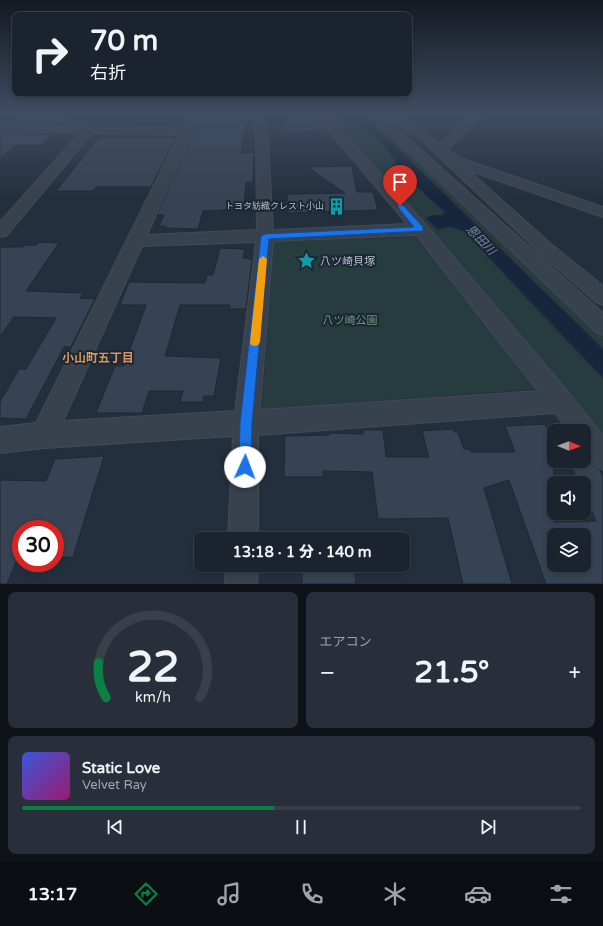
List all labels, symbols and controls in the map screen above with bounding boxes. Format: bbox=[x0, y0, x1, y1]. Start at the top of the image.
text: 70 m bbox=[90, 24, 158, 58]
icon: right bbox=[24, 28, 76, 80]
text: 右折 bbox=[90, 62, 126, 84]
pin bbox=[383, 165, 417, 206]
icon: arrive bbox=[389, 171, 411, 193]
building icon: トヨタ紡織クレスト小山 bbox=[327, 196, 347, 216]
place label: トヨタ紡織クレスト小山 bbox=[225, 201, 324, 212]
water label: 恩田川 bbox=[463, 222, 500, 259]
place icon: 八ツ崎貝塚 bbox=[297, 251, 317, 271]
place label: 八ツ崎貝塚 bbox=[320, 255, 375, 268]
park label: 八ツ崎公園 bbox=[323, 314, 378, 327]
district label: 小山町五丁目 bbox=[62, 351, 134, 365]
north arrow bbox=[547, 424, 591, 468]
map controls bbox=[547, 424, 591, 572]
position arrow bbox=[224, 446, 266, 488]
button: sound bbox=[547, 476, 591, 520]
speed limit sign: 30 bbox=[12, 520, 64, 572]
button: layers bbox=[547, 528, 591, 572]
text: 13:18 · 1 分 · 140 m bbox=[232, 543, 372, 561]
text: エアコン bbox=[320, 634, 372, 650]
text: 22 bbox=[127, 643, 179, 693]
text: 21.5° bbox=[414, 654, 489, 691]
text: − bbox=[320, 660, 335, 686]
text: + bbox=[569, 660, 581, 686]
text: km/h bbox=[135, 689, 171, 706]
text: Static Love bbox=[82, 759, 160, 777]
text: Velvet Ray bbox=[82, 777, 147, 793]
icon: previous bbox=[104, 816, 126, 838]
icon: pause bbox=[290, 816, 312, 838]
icon: next bbox=[477, 816, 499, 838]
icon: directions bbox=[132, 880, 160, 908]
icon: music bbox=[215, 880, 243, 908]
icon: phone bbox=[298, 880, 326, 908]
icon: climate bbox=[381, 880, 409, 908]
icon: car bbox=[464, 880, 492, 908]
icon: filters bbox=[547, 880, 575, 908]
text: 13:17 bbox=[28, 883, 77, 905]

